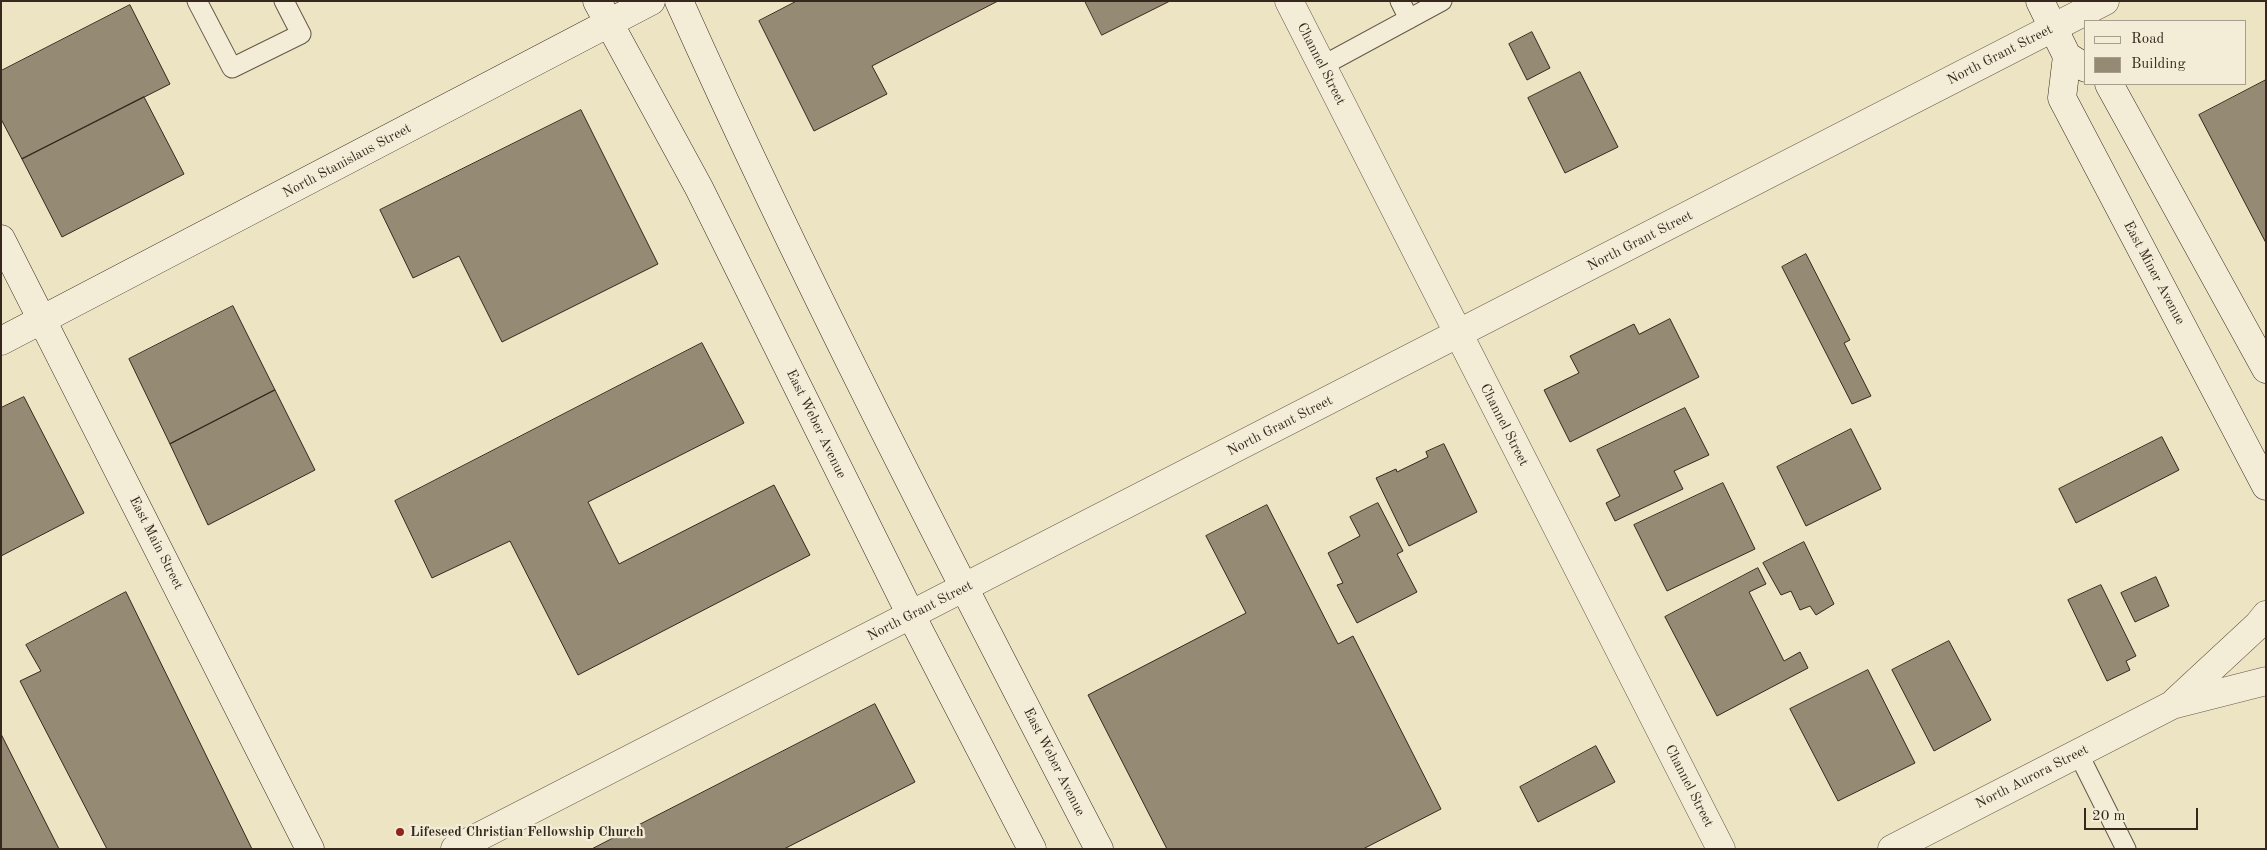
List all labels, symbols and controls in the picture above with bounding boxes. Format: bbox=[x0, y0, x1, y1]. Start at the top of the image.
street label: Channel Street bbox=[1293, 20, 1349, 108]
legend bbox=[2084, 20, 2247, 85]
street label: North Grant Street bbox=[1944, 21, 2056, 89]
text: Road bbox=[2131, 32, 2164, 47]
text: Building bbox=[2131, 57, 2186, 72]
street label: North Stanislaus Street bbox=[280, 120, 414, 202]
street label: North Grant Street bbox=[1584, 207, 1696, 275]
street label: East Miner Avenue bbox=[2120, 218, 2188, 328]
street label: East Weber Avenue bbox=[782, 367, 850, 481]
street label: Channel Street bbox=[1476, 381, 1532, 469]
street label: North Grant Street bbox=[1224, 392, 1336, 460]
street label: East Main Street bbox=[125, 494, 187, 592]
street label: North Grant Street bbox=[864, 577, 976, 645]
street label: East Weber Avenue bbox=[1019, 705, 1089, 819]
street label: North Aurora Street bbox=[1973, 741, 2091, 813]
street label: Channel Street bbox=[1661, 742, 1717, 830]
scale bar bbox=[2087, 798, 2201, 830]
text: 20 m bbox=[2092, 809, 2126, 824]
place label: Lifeseed Christian Fellowship Church bbox=[410, 824, 644, 840]
marker: Lifeseed Christian Fellowship Church bbox=[394, 826, 406, 838]

